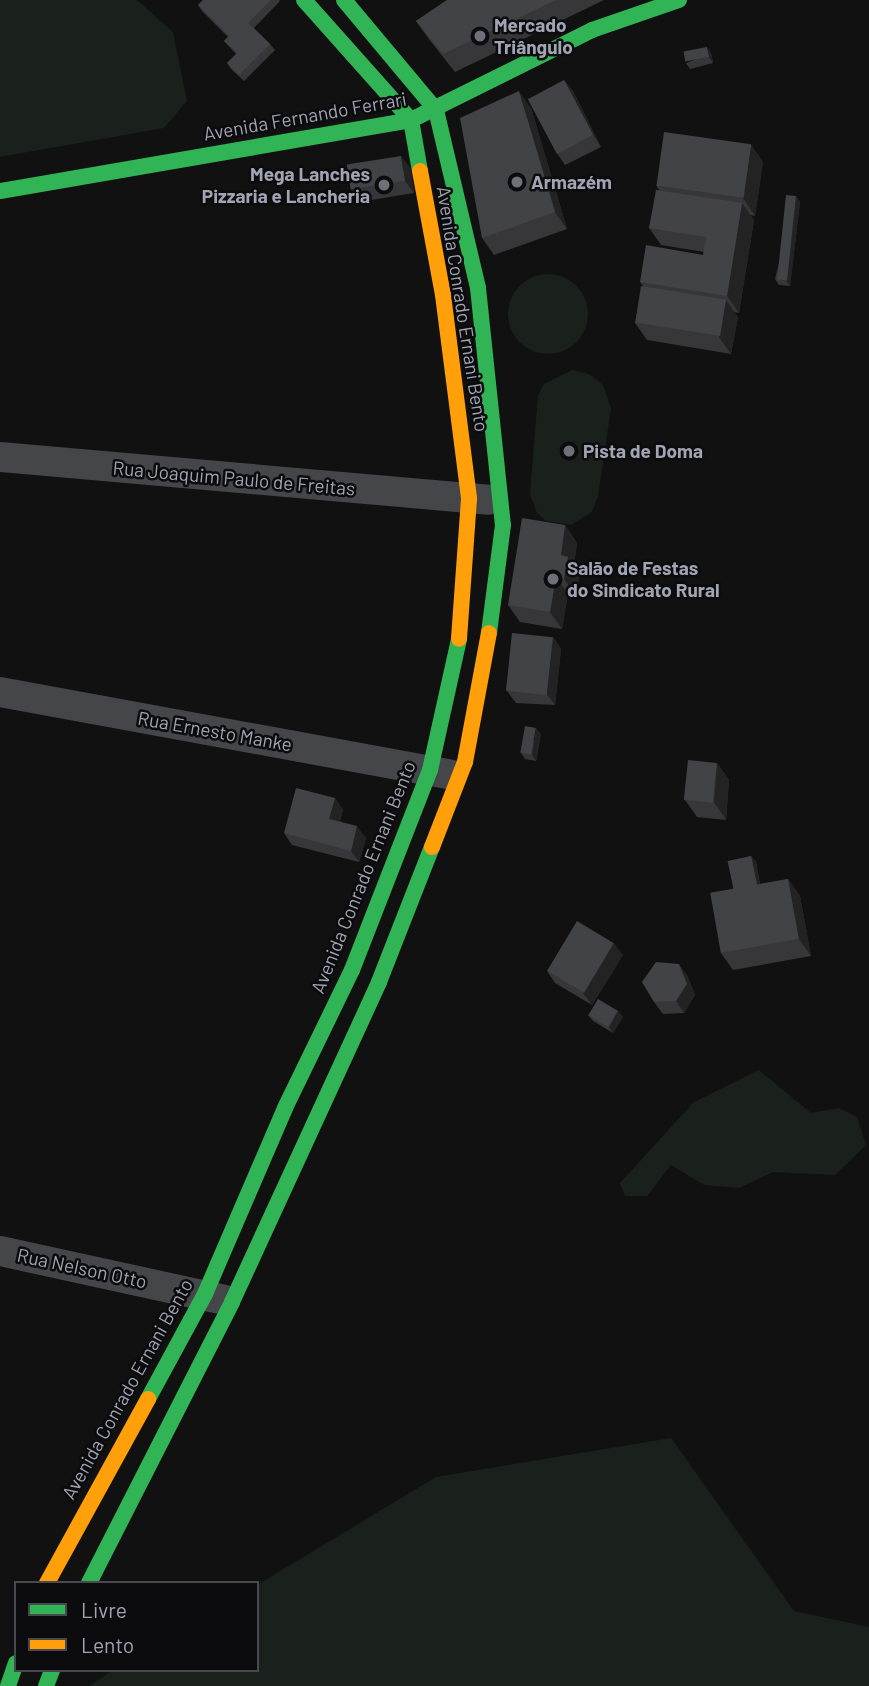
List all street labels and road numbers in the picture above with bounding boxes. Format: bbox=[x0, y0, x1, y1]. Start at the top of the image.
street label: Avenida Fernando Ferrari bbox=[202, 87, 408, 145]
street label: Avenida Conrado Ernani Bento bbox=[432, 184, 494, 434]
street label: Rua Joaquim Paulo de Freitas bbox=[112, 456, 356, 500]
street label: Rua Ernesto Manke bbox=[136, 706, 294, 756]
street label: Avenida Conrado Ernani Bento bbox=[306, 758, 420, 996]
street label: Rua Nelson Otto bbox=[15, 1243, 149, 1293]
street label: Avenida Conrado Ernani Bento bbox=[57, 1275, 197, 1503]

